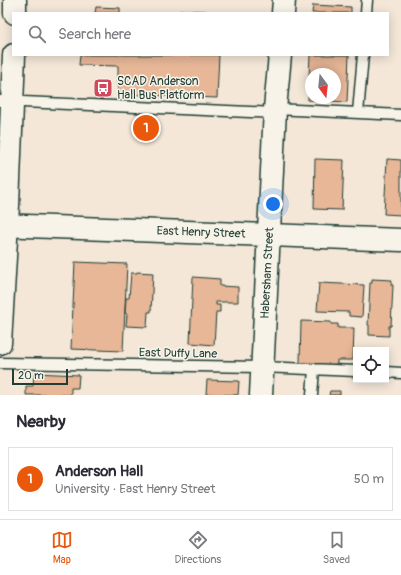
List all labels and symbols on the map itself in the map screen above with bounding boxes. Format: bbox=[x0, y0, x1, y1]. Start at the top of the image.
north arrow bbox=[305, 68, 341, 104]
place label: SCAD Anderson Hall Bus Platform bbox=[117, 74, 205, 103]
bus stop icon: SCAD Anderson Hall Bus Platform bbox=[92, 77, 114, 99]
pin: 1 bbox=[133, 113, 159, 143]
your location bbox=[263, 194, 283, 214]
street label: East Henry Street bbox=[156, 223, 246, 242]
street label: Habersham Street bbox=[258, 227, 277, 319]
street label: East Duffy Lane bbox=[139, 345, 217, 362]
scale bar bbox=[12, 367, 68, 386]

